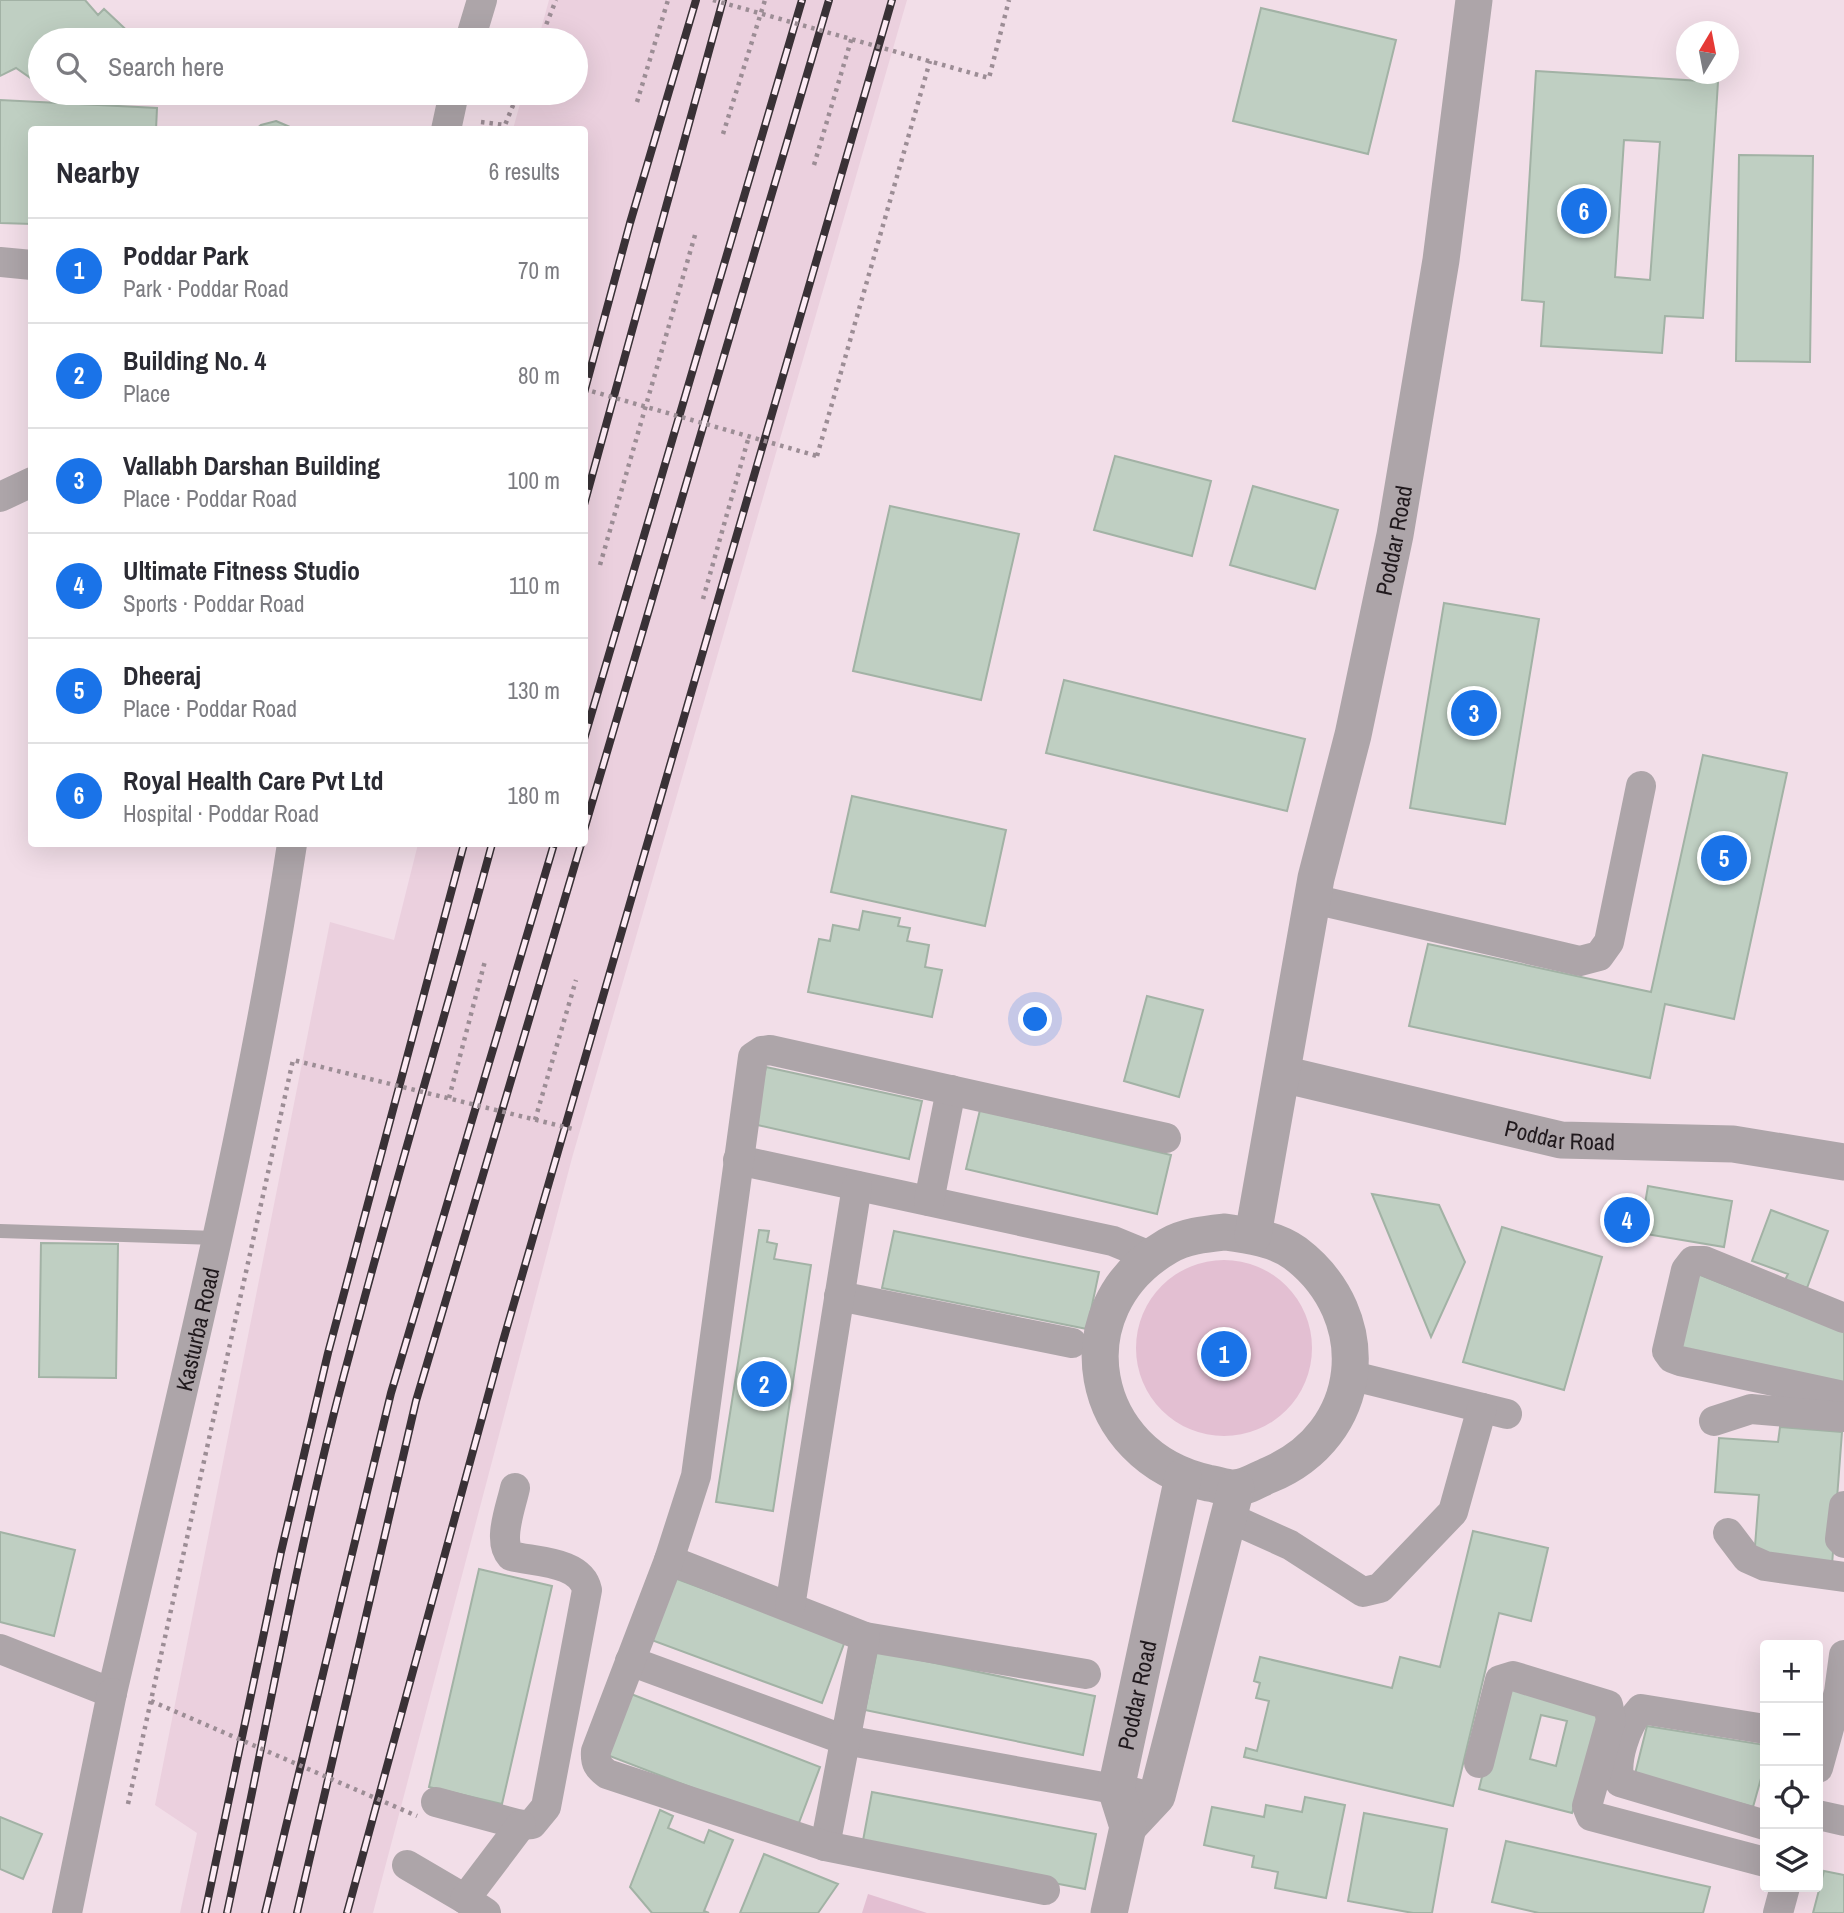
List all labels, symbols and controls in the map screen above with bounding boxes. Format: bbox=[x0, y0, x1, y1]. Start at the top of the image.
north arrow bbox=[1676, 21, 1739, 84]
search box bbox=[28, 28, 588, 105]
icon: search bbox=[52, 48, 90, 86]
text: Search here bbox=[108, 49, 224, 84]
text: Nearby bbox=[56, 152, 139, 192]
text: 6 results bbox=[489, 156, 560, 187]
pin: 6 bbox=[1561, 185, 1607, 237]
text: Poddar Park bbox=[123, 238, 249, 273]
text: 1 bbox=[74, 255, 84, 286]
text: 70 m bbox=[518, 255, 560, 286]
text: Park · Poddar Road bbox=[123, 273, 289, 304]
text: Building No. 4 bbox=[123, 343, 266, 378]
text: 2 bbox=[74, 360, 84, 391]
text: 80 m bbox=[518, 360, 560, 391]
text: Place bbox=[123, 378, 170, 409]
text: Vallabh Darshan Building bbox=[123, 448, 380, 483]
text: 3 bbox=[74, 465, 84, 496]
text: 100 m bbox=[508, 465, 560, 496]
text: Place · Poddar Road bbox=[123, 483, 297, 514]
street label: Poddar Road bbox=[1367, 483, 1419, 598]
text: Ultimate Fitness Studio bbox=[123, 553, 360, 588]
text: 4 bbox=[74, 570, 84, 601]
text: 110 m bbox=[509, 570, 560, 601]
text: Sports · Poddar Road bbox=[123, 588, 304, 619]
text: Dheeraj bbox=[123, 658, 201, 693]
text: 5 bbox=[74, 675, 84, 706]
text: 130 m bbox=[508, 675, 560, 706]
pin: 3 bbox=[1451, 687, 1497, 739]
text: Place · Poddar Road bbox=[123, 693, 297, 724]
text: Royal Health Care Pvt Ltd bbox=[123, 763, 384, 798]
text: 6 bbox=[74, 780, 84, 811]
text: 180 m bbox=[508, 780, 560, 811]
text: Hospital · Poddar Road bbox=[123, 798, 319, 829]
pin: 5 bbox=[1701, 832, 1747, 884]
your location bbox=[1018, 1002, 1052, 1036]
street label: Poddar Road bbox=[1502, 1112, 1615, 1157]
pin: 4 bbox=[1604, 1194, 1650, 1246]
street label: Kasturba Road bbox=[168, 1264, 226, 1394]
pin: 1 bbox=[1201, 1328, 1247, 1380]
pin: 2 bbox=[741, 1358, 787, 1410]
street label: Poddar Road bbox=[1109, 1637, 1163, 1753]
map controls bbox=[1760, 1640, 1823, 1892]
button: + bbox=[1760, 1640, 1823, 1703]
button: − bbox=[1760, 1703, 1823, 1766]
button: locate bbox=[1760, 1766, 1823, 1829]
button: layers bbox=[1760, 1829, 1823, 1892]

